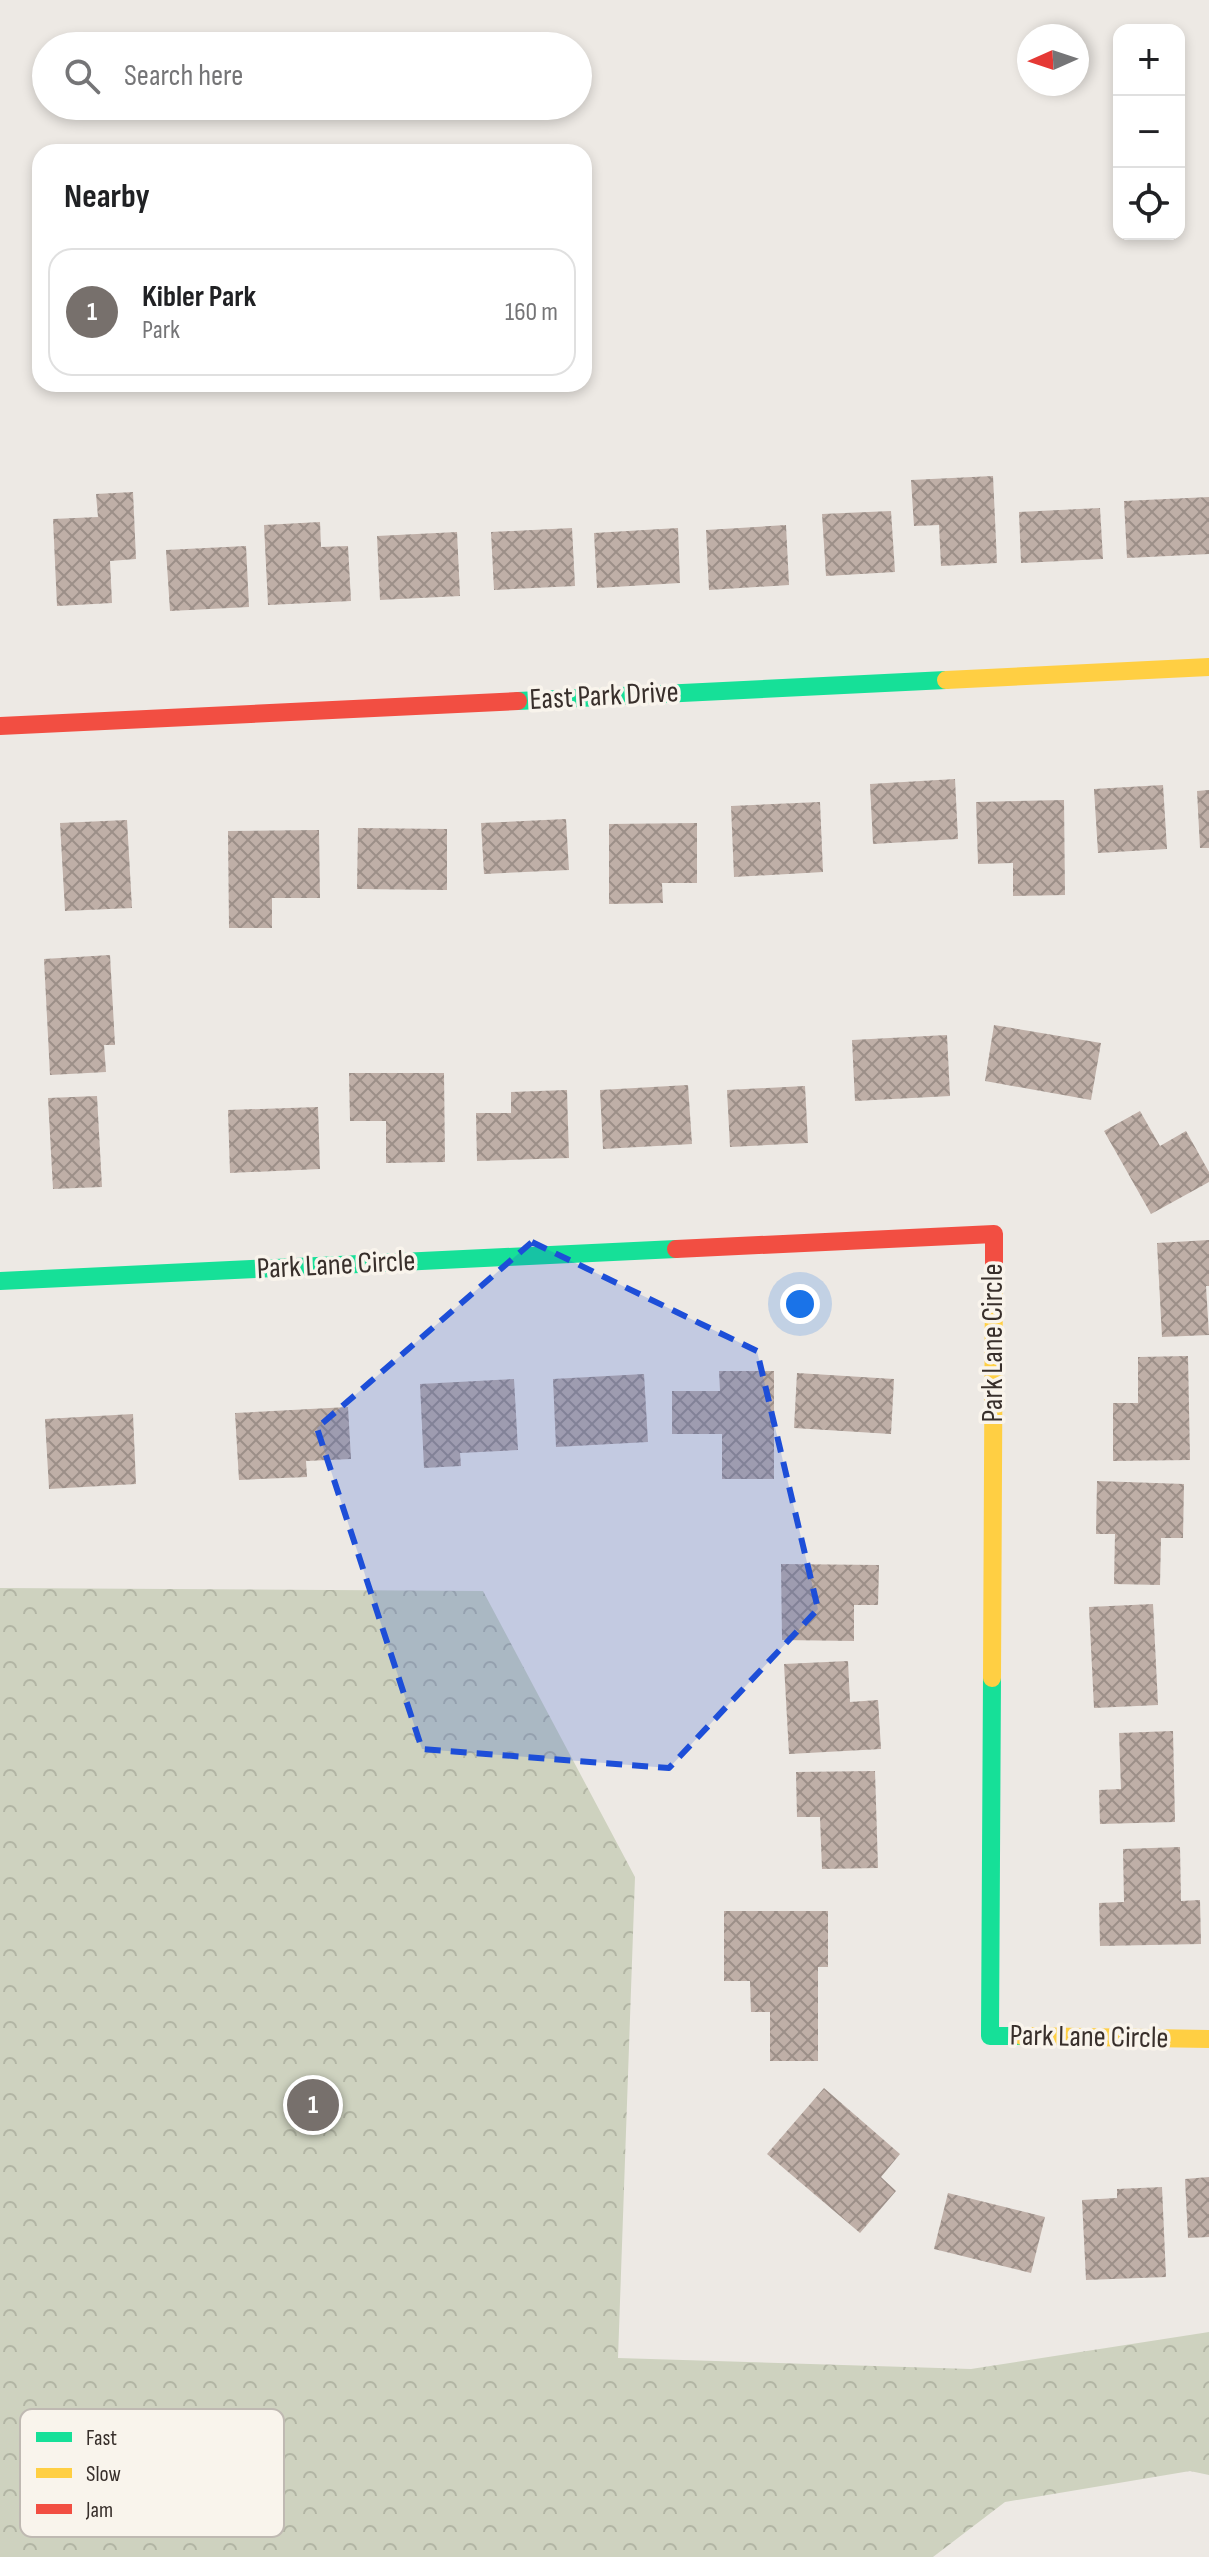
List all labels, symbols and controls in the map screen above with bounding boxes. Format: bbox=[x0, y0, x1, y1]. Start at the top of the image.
north arrow bbox=[1017, 24, 1089, 96]
map controls bbox=[1113, 24, 1185, 240]
button: + bbox=[1113, 24, 1185, 96]
search box bbox=[32, 32, 592, 120]
icon: search bbox=[60, 54, 104, 98]
text: Search here bbox=[124, 58, 243, 94]
button: − bbox=[1113, 96, 1185, 168]
button: locate bbox=[1113, 168, 1185, 240]
text: Nearby bbox=[64, 176, 150, 217]
text: Kibler Park bbox=[142, 279, 256, 315]
text: 1 bbox=[87, 297, 97, 328]
text: 160 m bbox=[505, 297, 558, 328]
text: Park bbox=[142, 315, 180, 346]
street label: East Park Drive bbox=[529, 674, 679, 718]
street label: Park Lane Circle bbox=[256, 1243, 416, 1287]
street label: Park Lane Circle bbox=[975, 1264, 1011, 1422]
your location bbox=[780, 1284, 820, 1324]
street label: Park Lane Circle bbox=[1009, 2018, 1169, 2056]
pin: 1 bbox=[287, 2075, 339, 2135]
legend bbox=[20, 2409, 284, 2537]
text: Fast bbox=[86, 2425, 117, 2452]
text: Slow bbox=[86, 2461, 121, 2488]
text: Jam bbox=[85, 2497, 113, 2524]

